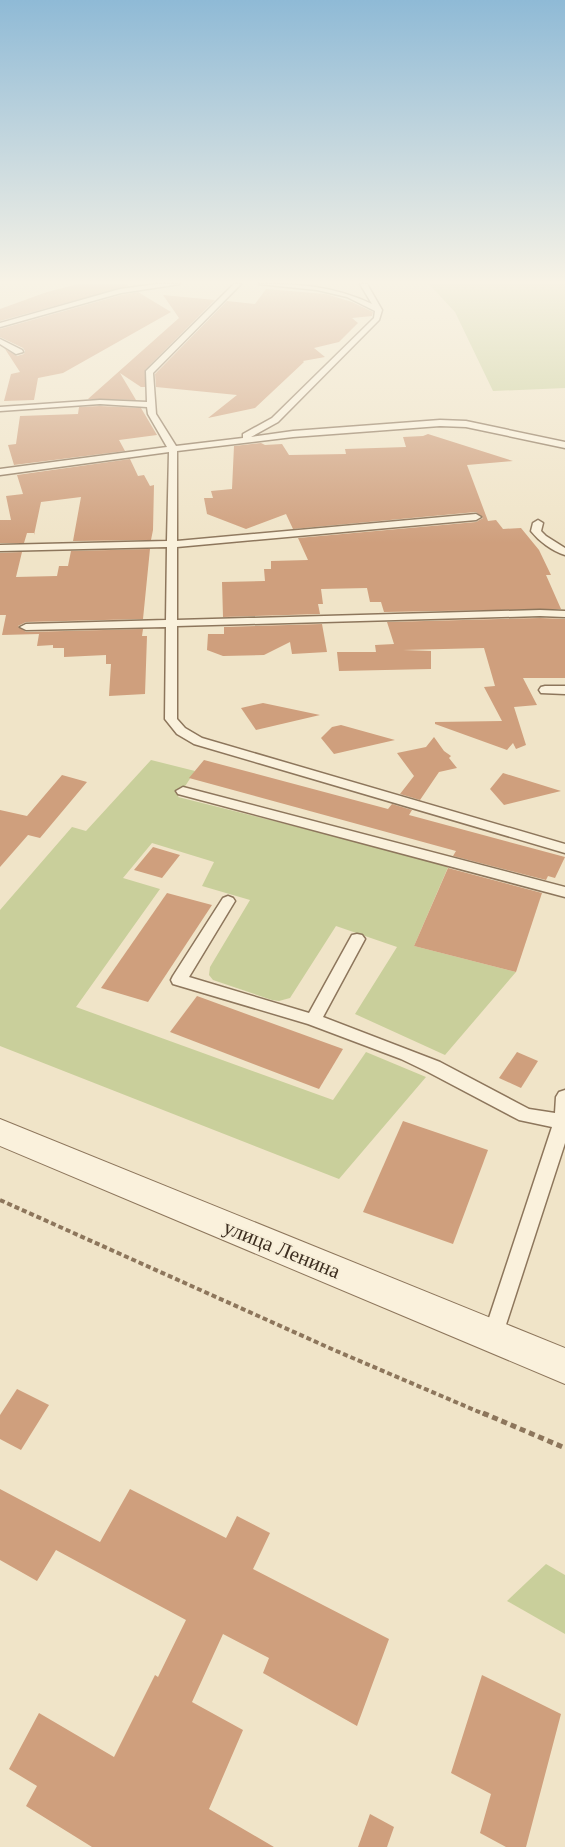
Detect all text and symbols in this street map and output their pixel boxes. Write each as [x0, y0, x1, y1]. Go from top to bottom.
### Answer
street label: улица Ленина [220, 1215, 344, 1284]

